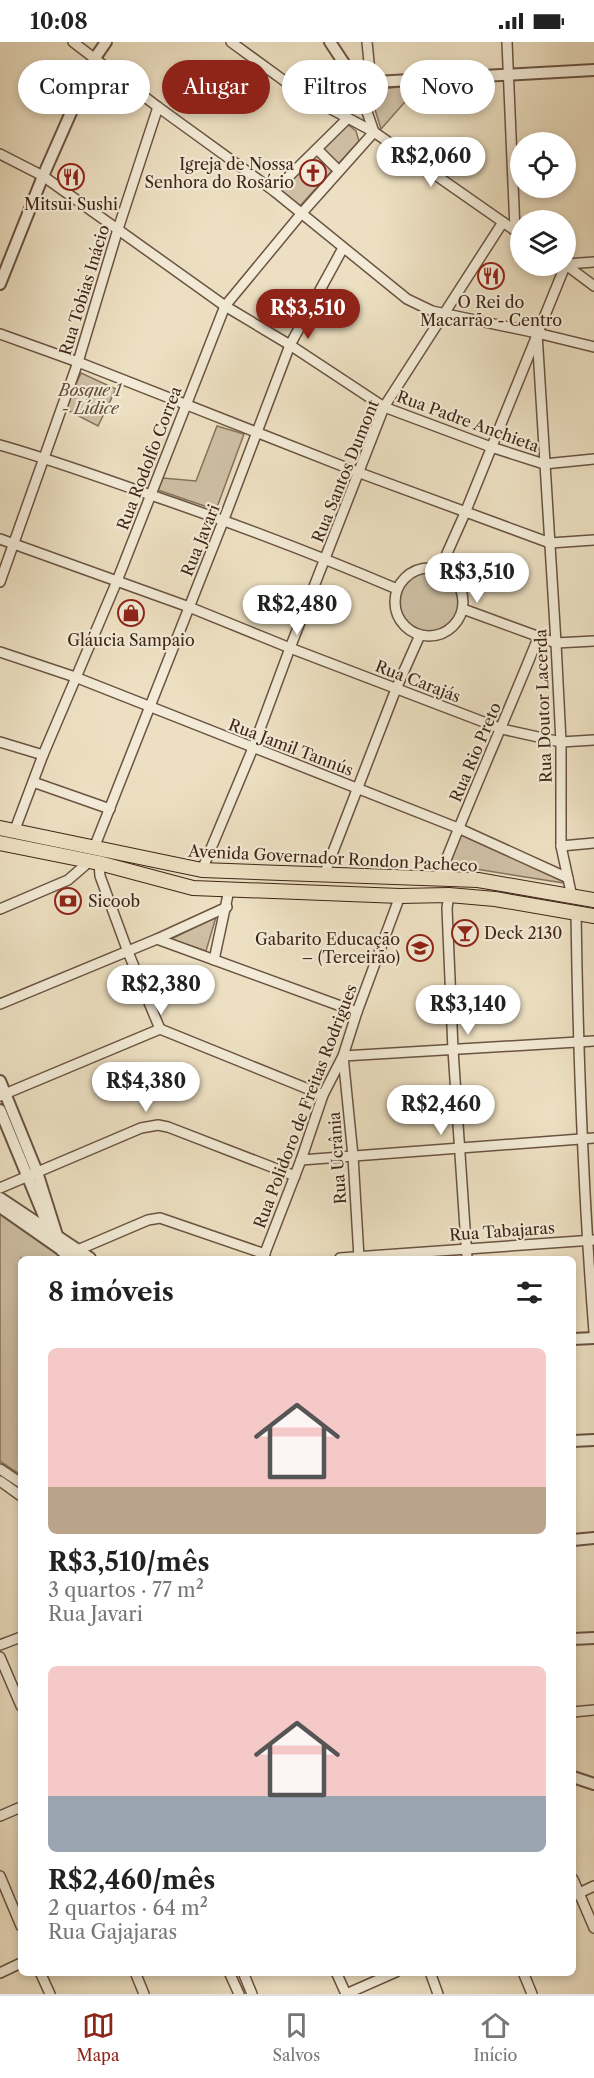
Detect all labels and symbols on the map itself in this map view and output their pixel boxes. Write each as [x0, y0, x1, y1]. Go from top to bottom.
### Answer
pin: R$2,060 [376, 137, 486, 188]
place label: Igreja de Nossa Senhora do Rosário [144, 154, 295, 192]
church icon: Igreja de Nossa Senhora do Rosário [298, 158, 328, 188]
restaurant icon: Mitsui Sushi [56, 162, 86, 192]
place label: Mitsui Sushi [24, 194, 118, 214]
street label: Rua Tobias Inácio [55, 222, 113, 358]
restaurant icon: O Rei do Macarrão - Centro [476, 261, 506, 291]
pin: R$3,510 [253, 289, 363, 340]
place label: O Rei do Macarrão - Centro [420, 292, 562, 330]
park label: Bosque 1 - Lídice [56, 380, 122, 418]
street label: Rua Rodolfo Correa [112, 383, 186, 533]
street label: Rua Padre Anchieta [394, 386, 542, 456]
street label: Rua Santos Dumont [307, 397, 383, 545]
street label: Rua Javari [177, 501, 224, 579]
pin: R$3,510 [422, 553, 532, 604]
pin: R$2,480 [242, 585, 352, 636]
shop icon: Gláucia Sampaio [116, 598, 146, 628]
street label: Rua Doutor Lacerda [530, 628, 556, 783]
place label: Gláucia Sampaio [67, 630, 195, 650]
street label: Rua Carajás [372, 656, 464, 706]
street label: Rua Rio Preto [445, 699, 505, 805]
street label: Rua Jamil Tannús [226, 714, 356, 780]
street label: Avenida Governador Rondon Pacheco [187, 840, 478, 876]
bank icon: Sicoob [53, 886, 83, 916]
place label: Sicoob [88, 891, 140, 911]
bar icon: Deck 2130 [450, 918, 480, 948]
place label: Deck 2130 [484, 923, 562, 943]
place label: Gabarito Educação – (Terceirão) [255, 929, 400, 967]
school or university icon: Gabarito Educação – (Terceirão) [405, 933, 435, 963]
pin: R$2,380 [106, 965, 216, 1016]
street label: Rua Polidoro de Freitas Rodrigues [249, 981, 361, 1231]
pin: R$3,140 [413, 985, 523, 1036]
pin: R$4,380 [91, 1062, 201, 1113]
pin: R$2,460 [386, 1085, 496, 1136]
street label: Rua Ucrânia [324, 1110, 350, 1205]
street label: Rua Tabajaras [449, 1217, 555, 1245]

